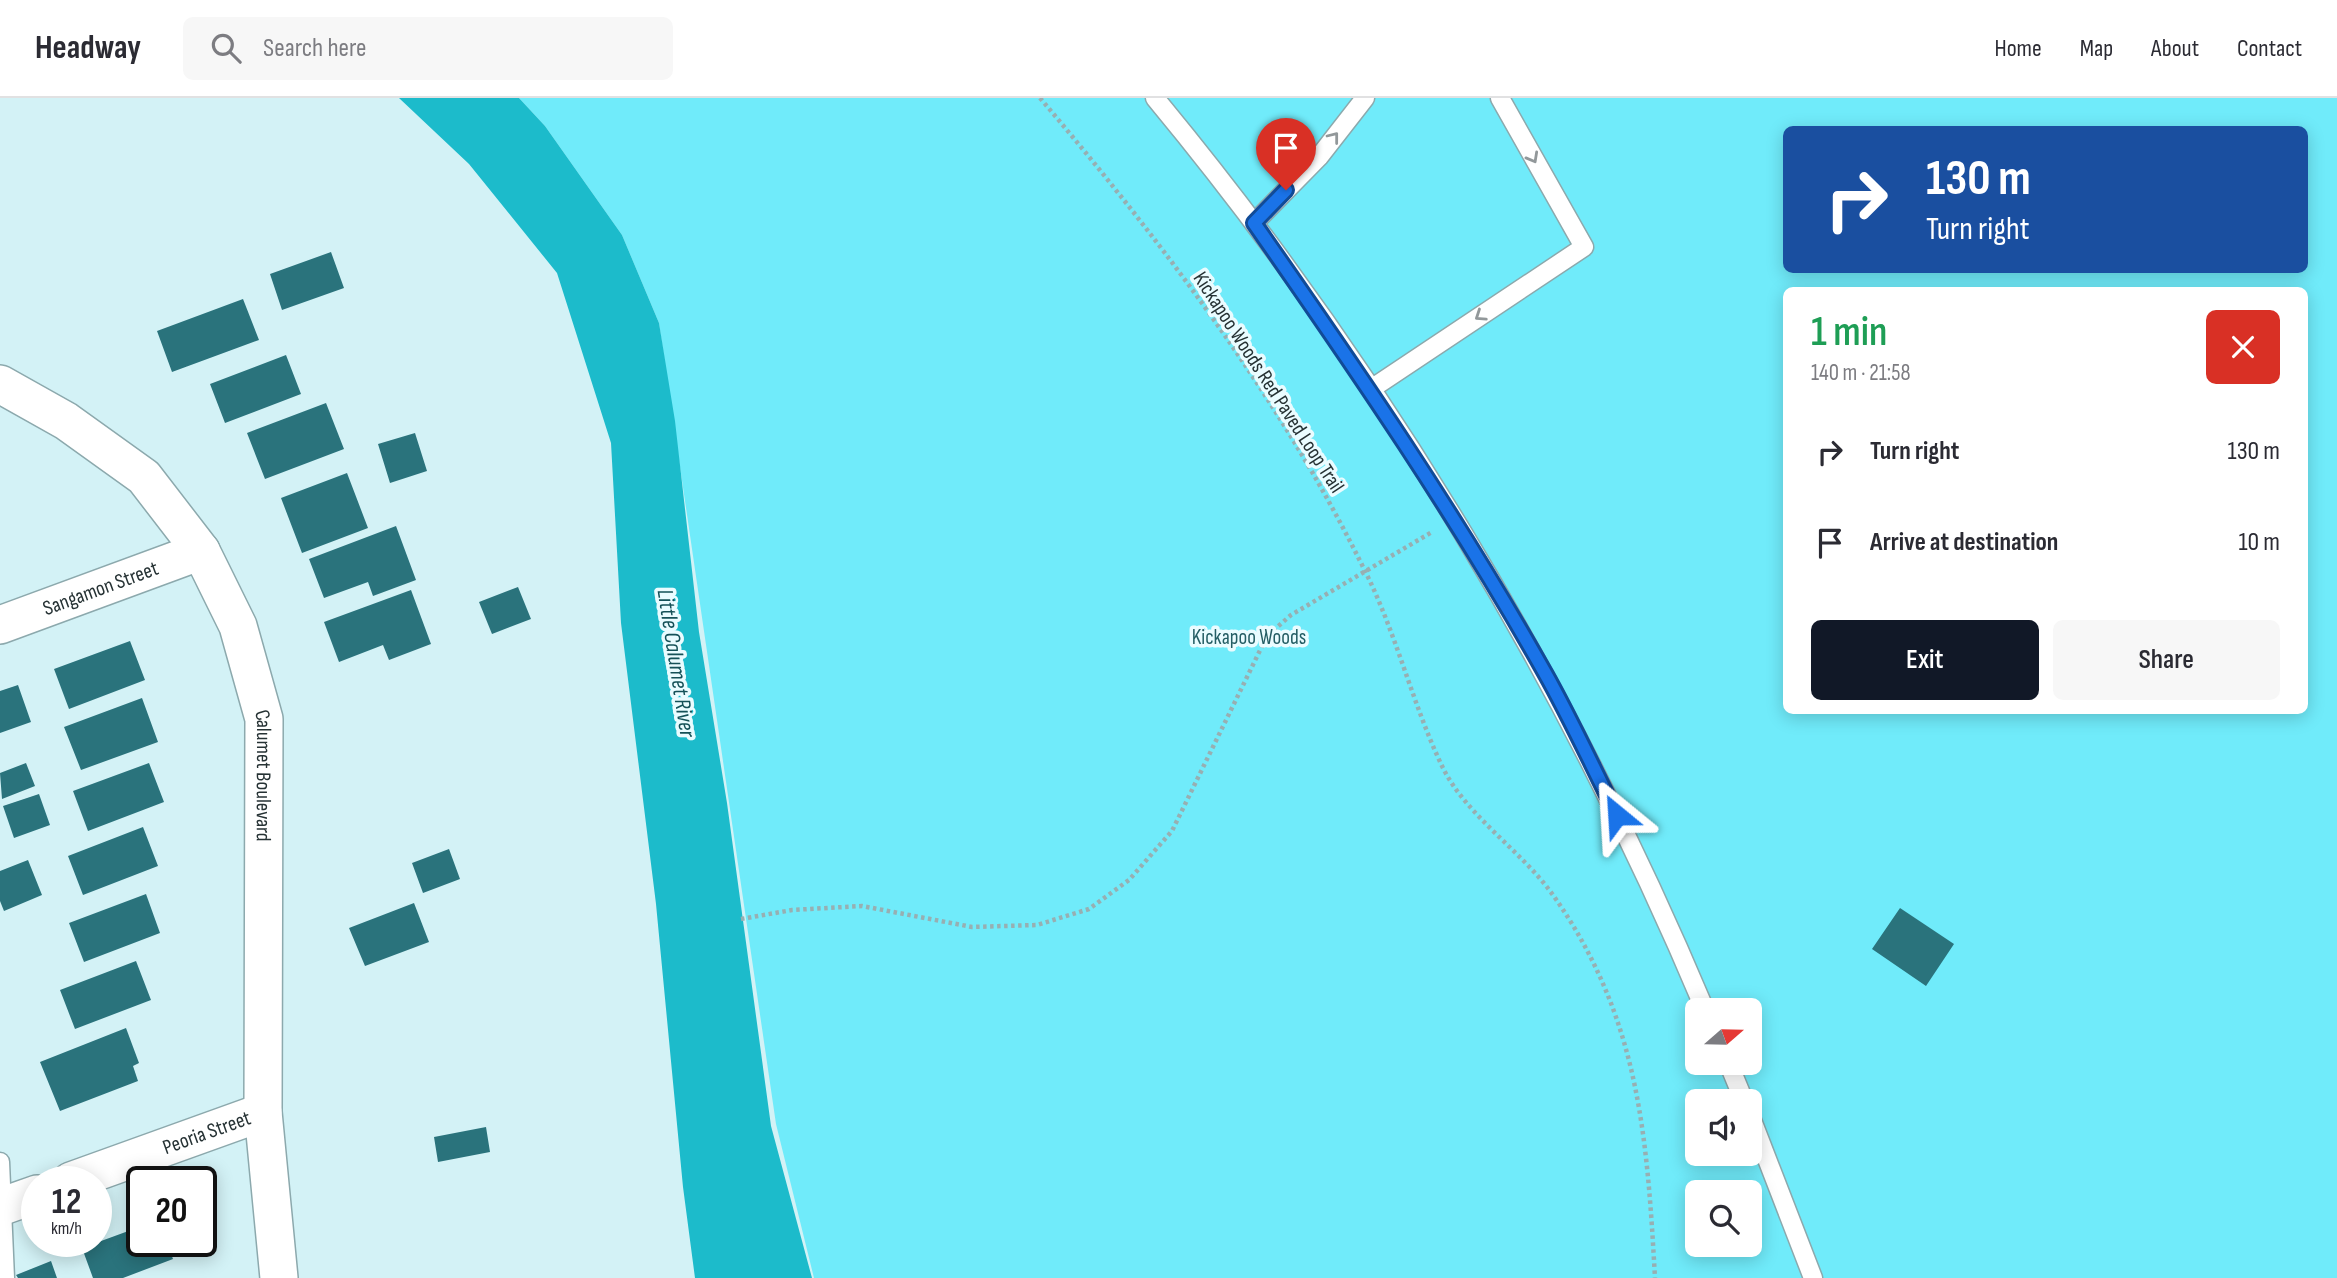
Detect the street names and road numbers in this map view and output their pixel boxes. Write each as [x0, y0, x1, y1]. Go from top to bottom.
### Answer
street label: Kickapoo Woods Red Paved Loop Trail [1188, 267, 1349, 497]
street label: Sangamon Street [39, 556, 162, 621]
street label: Calumet Boulevard [249, 707, 276, 842]
street label: Peoria Street [159, 1105, 254, 1160]

